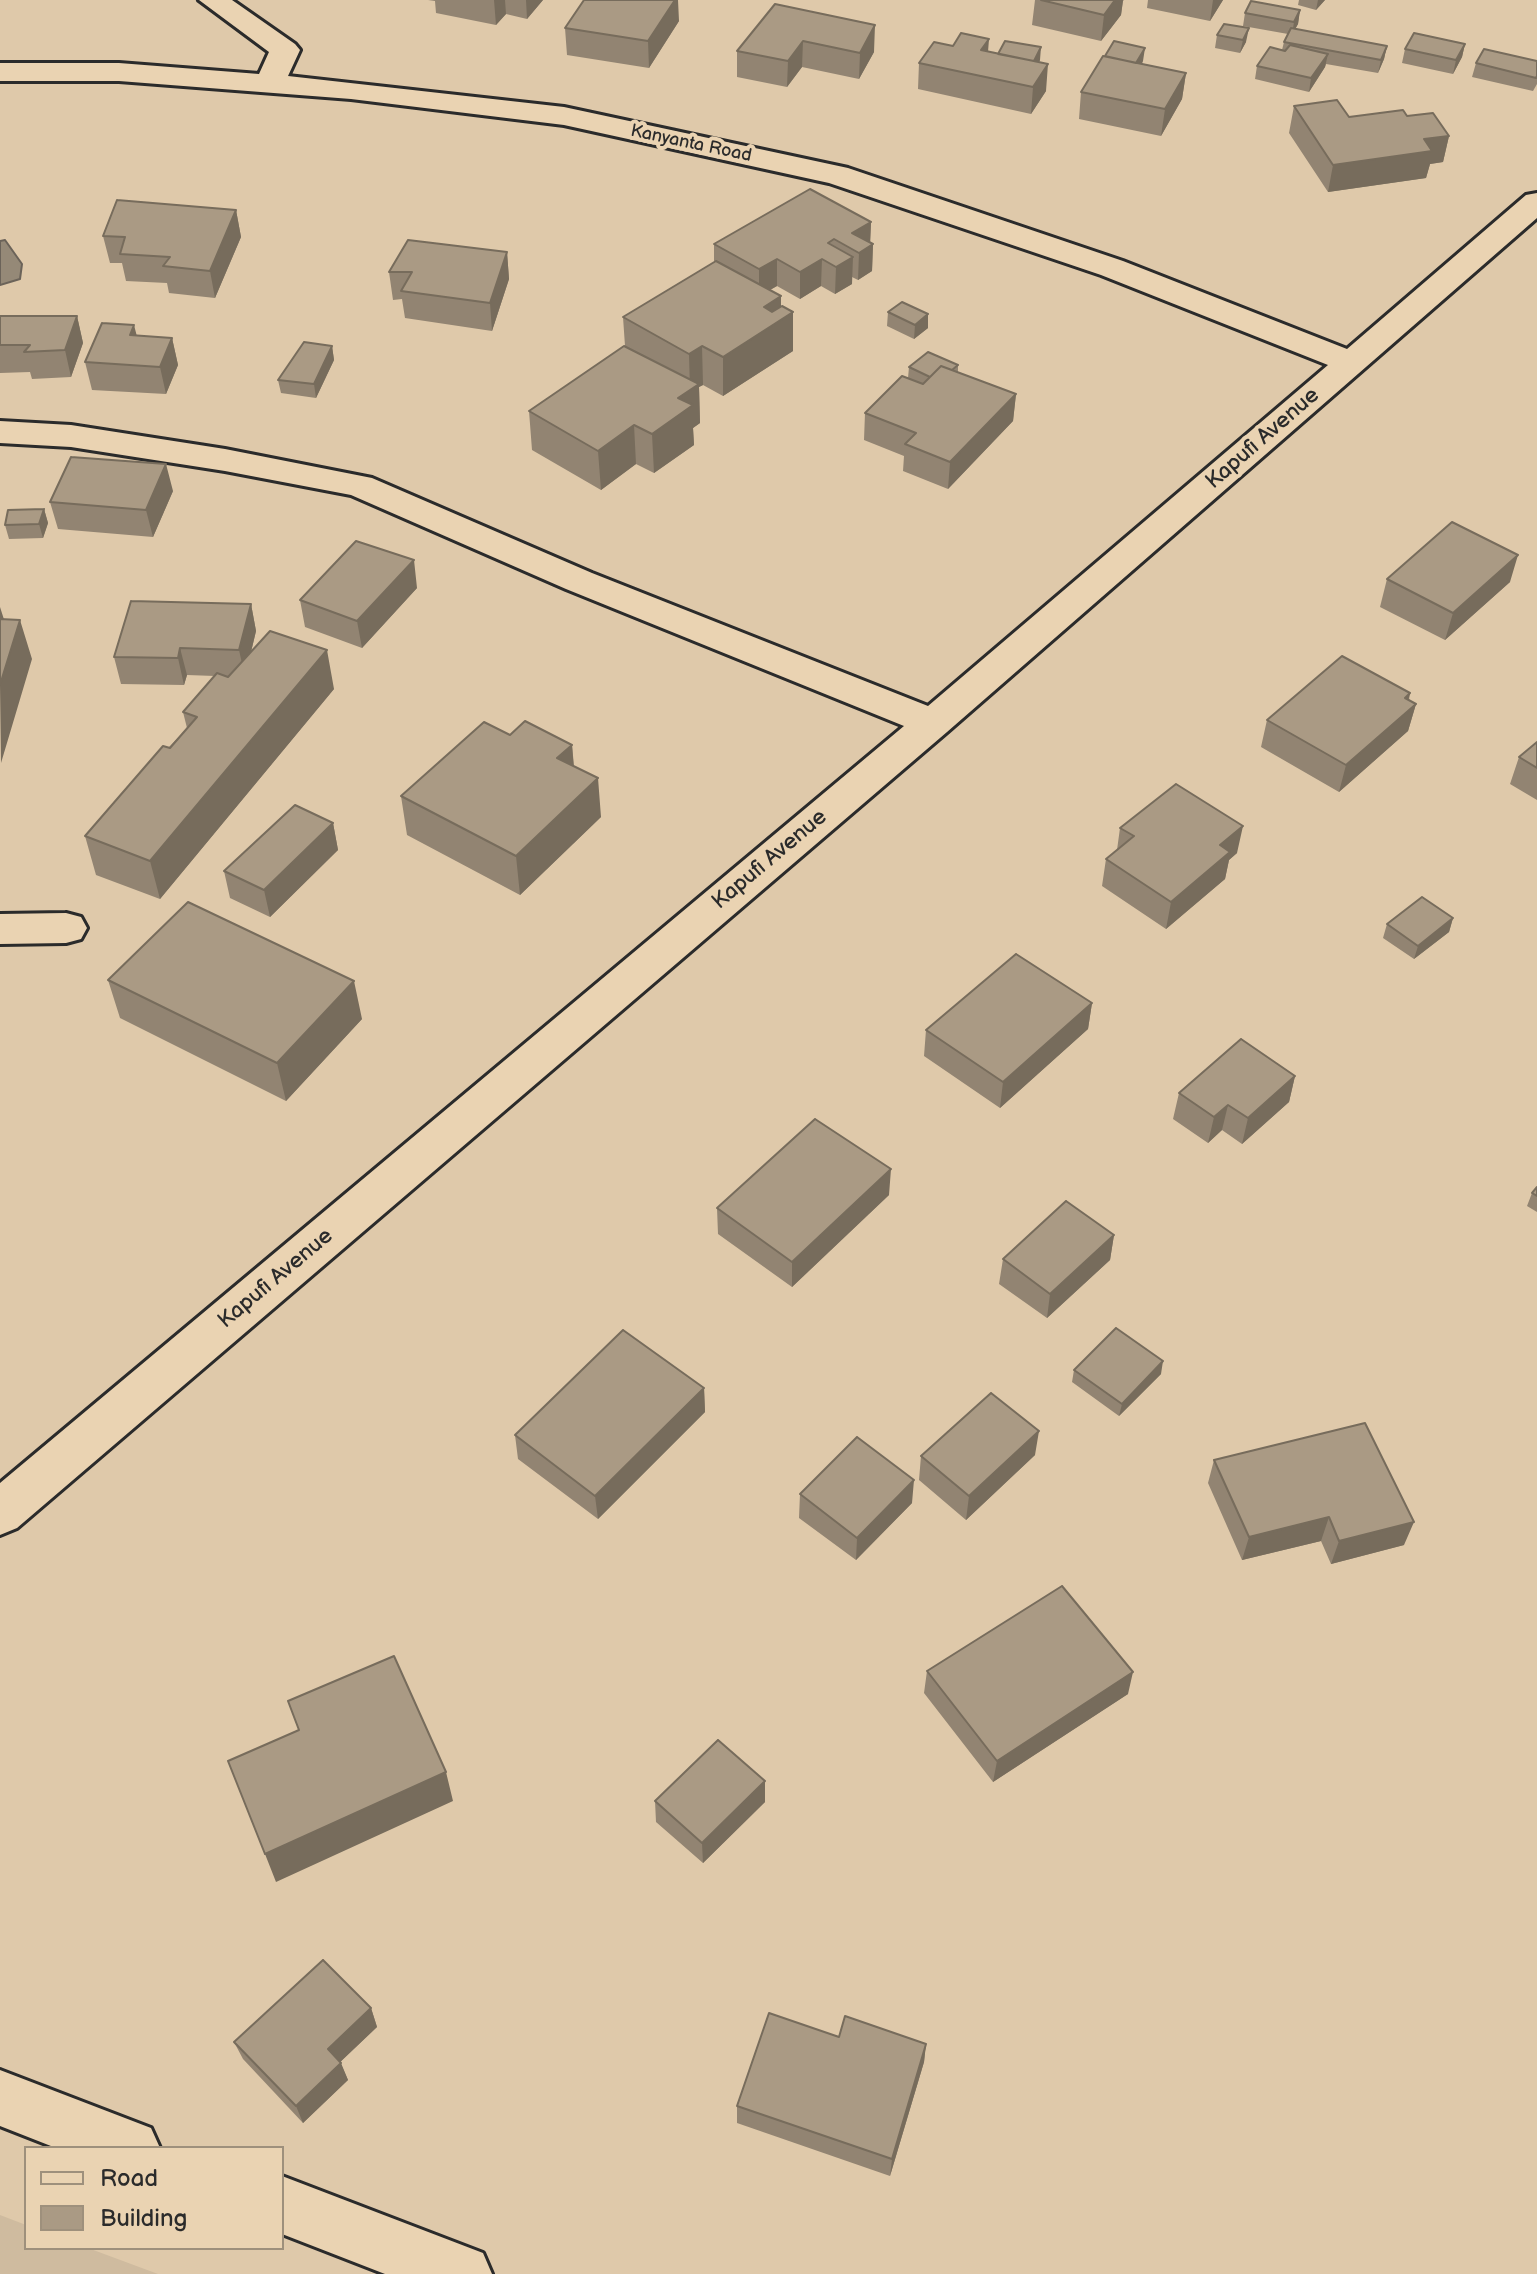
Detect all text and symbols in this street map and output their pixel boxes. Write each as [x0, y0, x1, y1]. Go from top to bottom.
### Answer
street label: Kanyanta Road [628, 121, 754, 167]
street label: Kapufi Avenue [1201, 383, 1325, 495]
street label: Kapufi Avenue [707, 804, 833, 916]
street label: Kapufi Avenue [213, 1223, 339, 1335]
legend [24, 2146, 284, 2250]
text: Road [100, 2164, 158, 2193]
text: Building [100, 2204, 187, 2233]

